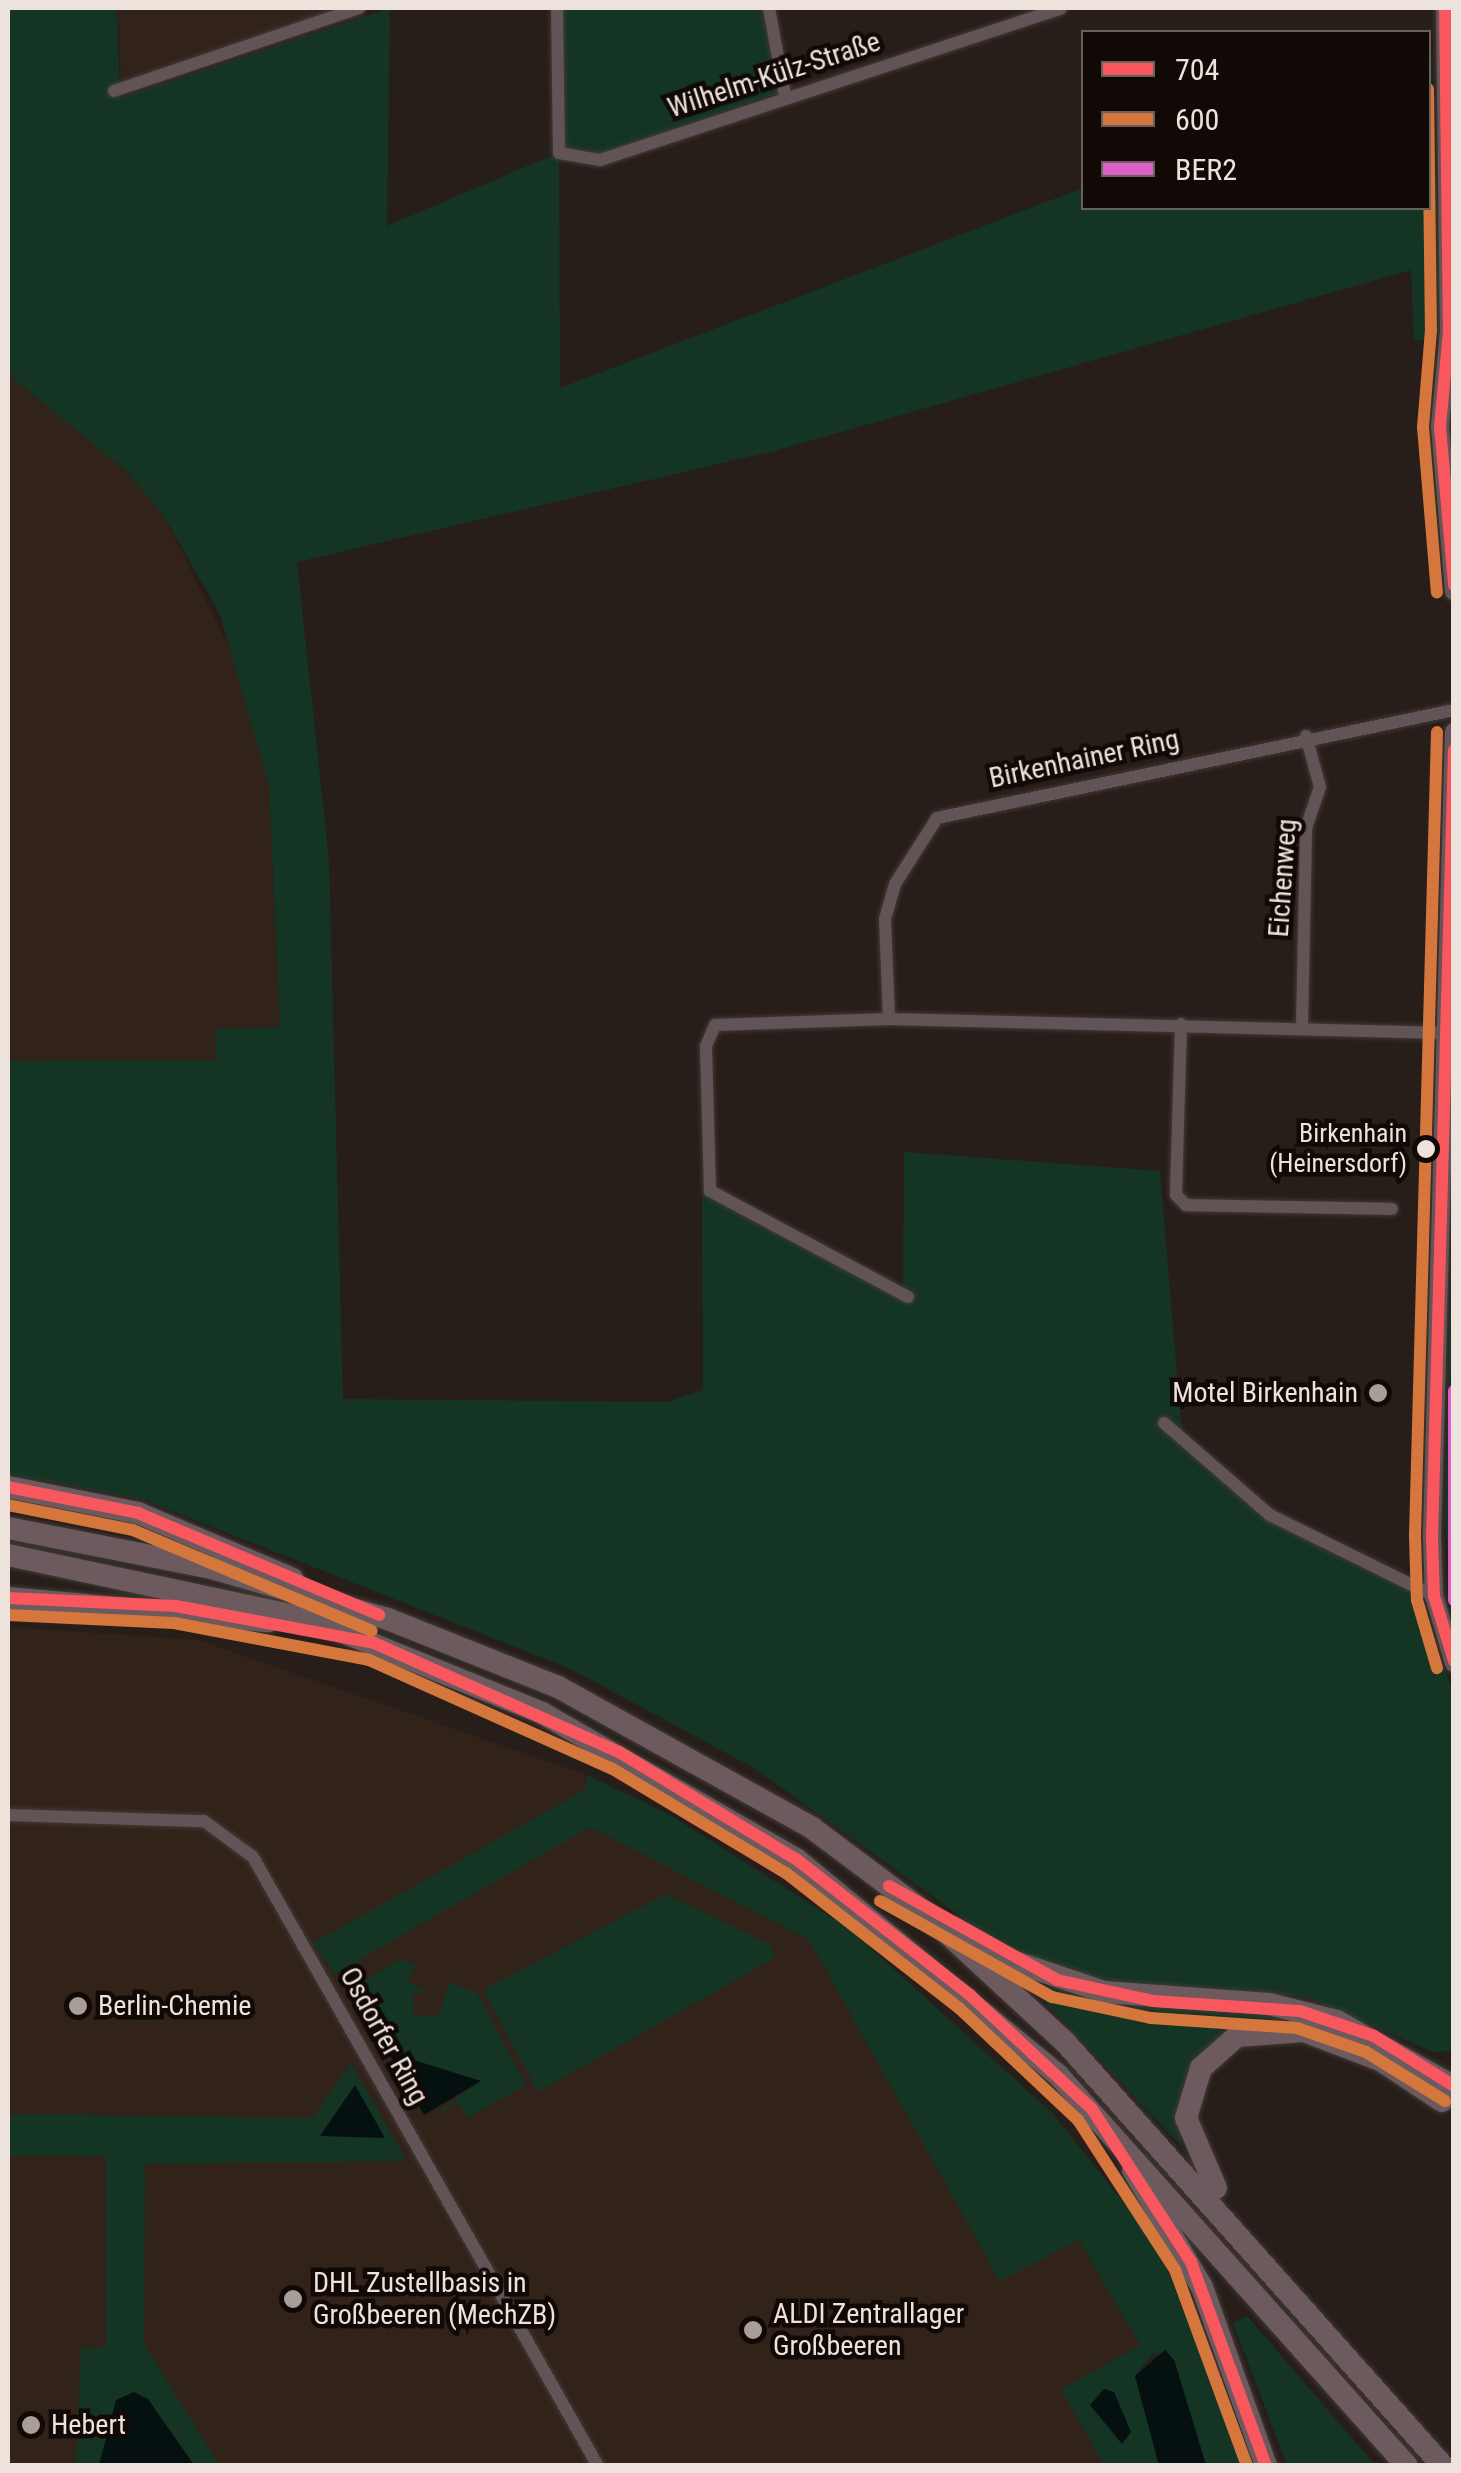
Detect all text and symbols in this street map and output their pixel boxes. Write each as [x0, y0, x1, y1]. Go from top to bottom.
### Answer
street label: Wilhelm-Külz-Straße [664, 25, 884, 125]
legend [1081, 30, 1431, 210]
text: 704 [1175, 52, 1219, 87]
text: 600 [1175, 102, 1219, 137]
text: BER2 [1175, 152, 1237, 187]
street label: Birkenhainer Ring [986, 723, 1182, 795]
street label: Eichenweg [1262, 818, 1304, 938]
place label: Birkenhain (Heinersdorf) [1269, 1118, 1407, 1180]
marker: Birkenhain (Heinersdorf) [1416, 1139, 1436, 1159]
place label: Motel Birkenhain [1172, 1376, 1358, 1410]
marker: Motel Birkenhain [1367, 1382, 1389, 1404]
street label: Osdorfer Ring [333, 1962, 435, 2110]
place label: Berlin-Chemie [98, 1989, 251, 2023]
marker: Berlin-Chemie [67, 1995, 89, 2017]
place label: DHL Zustellbasis in Großbeeren (MechZB) [313, 2266, 556, 2332]
marker: DHL Zustellbasis in Großbeeren (MechZB) [282, 2288, 304, 2310]
place label: ALDI Zentrallager Großbeeren [773, 2297, 964, 2363]
marker: ALDI Zentrallager Großbeeren [742, 2319, 764, 2341]
place label: Hebert [51, 2408, 126, 2442]
marker: Hebert [20, 2414, 42, 2436]

